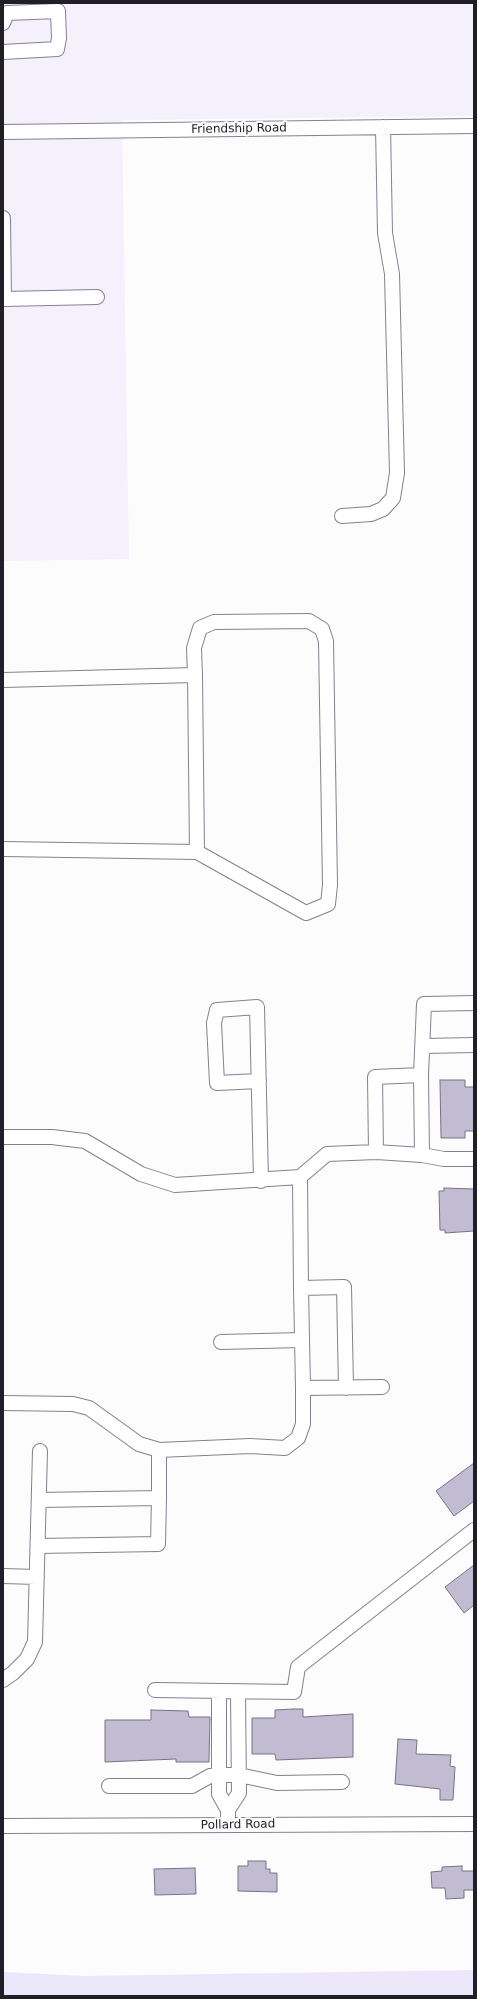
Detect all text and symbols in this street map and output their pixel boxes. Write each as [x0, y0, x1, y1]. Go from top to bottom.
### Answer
street label: Friendship Road [191, 121, 287, 137]
street label: Pollard Road [201, 1817, 275, 1833]

